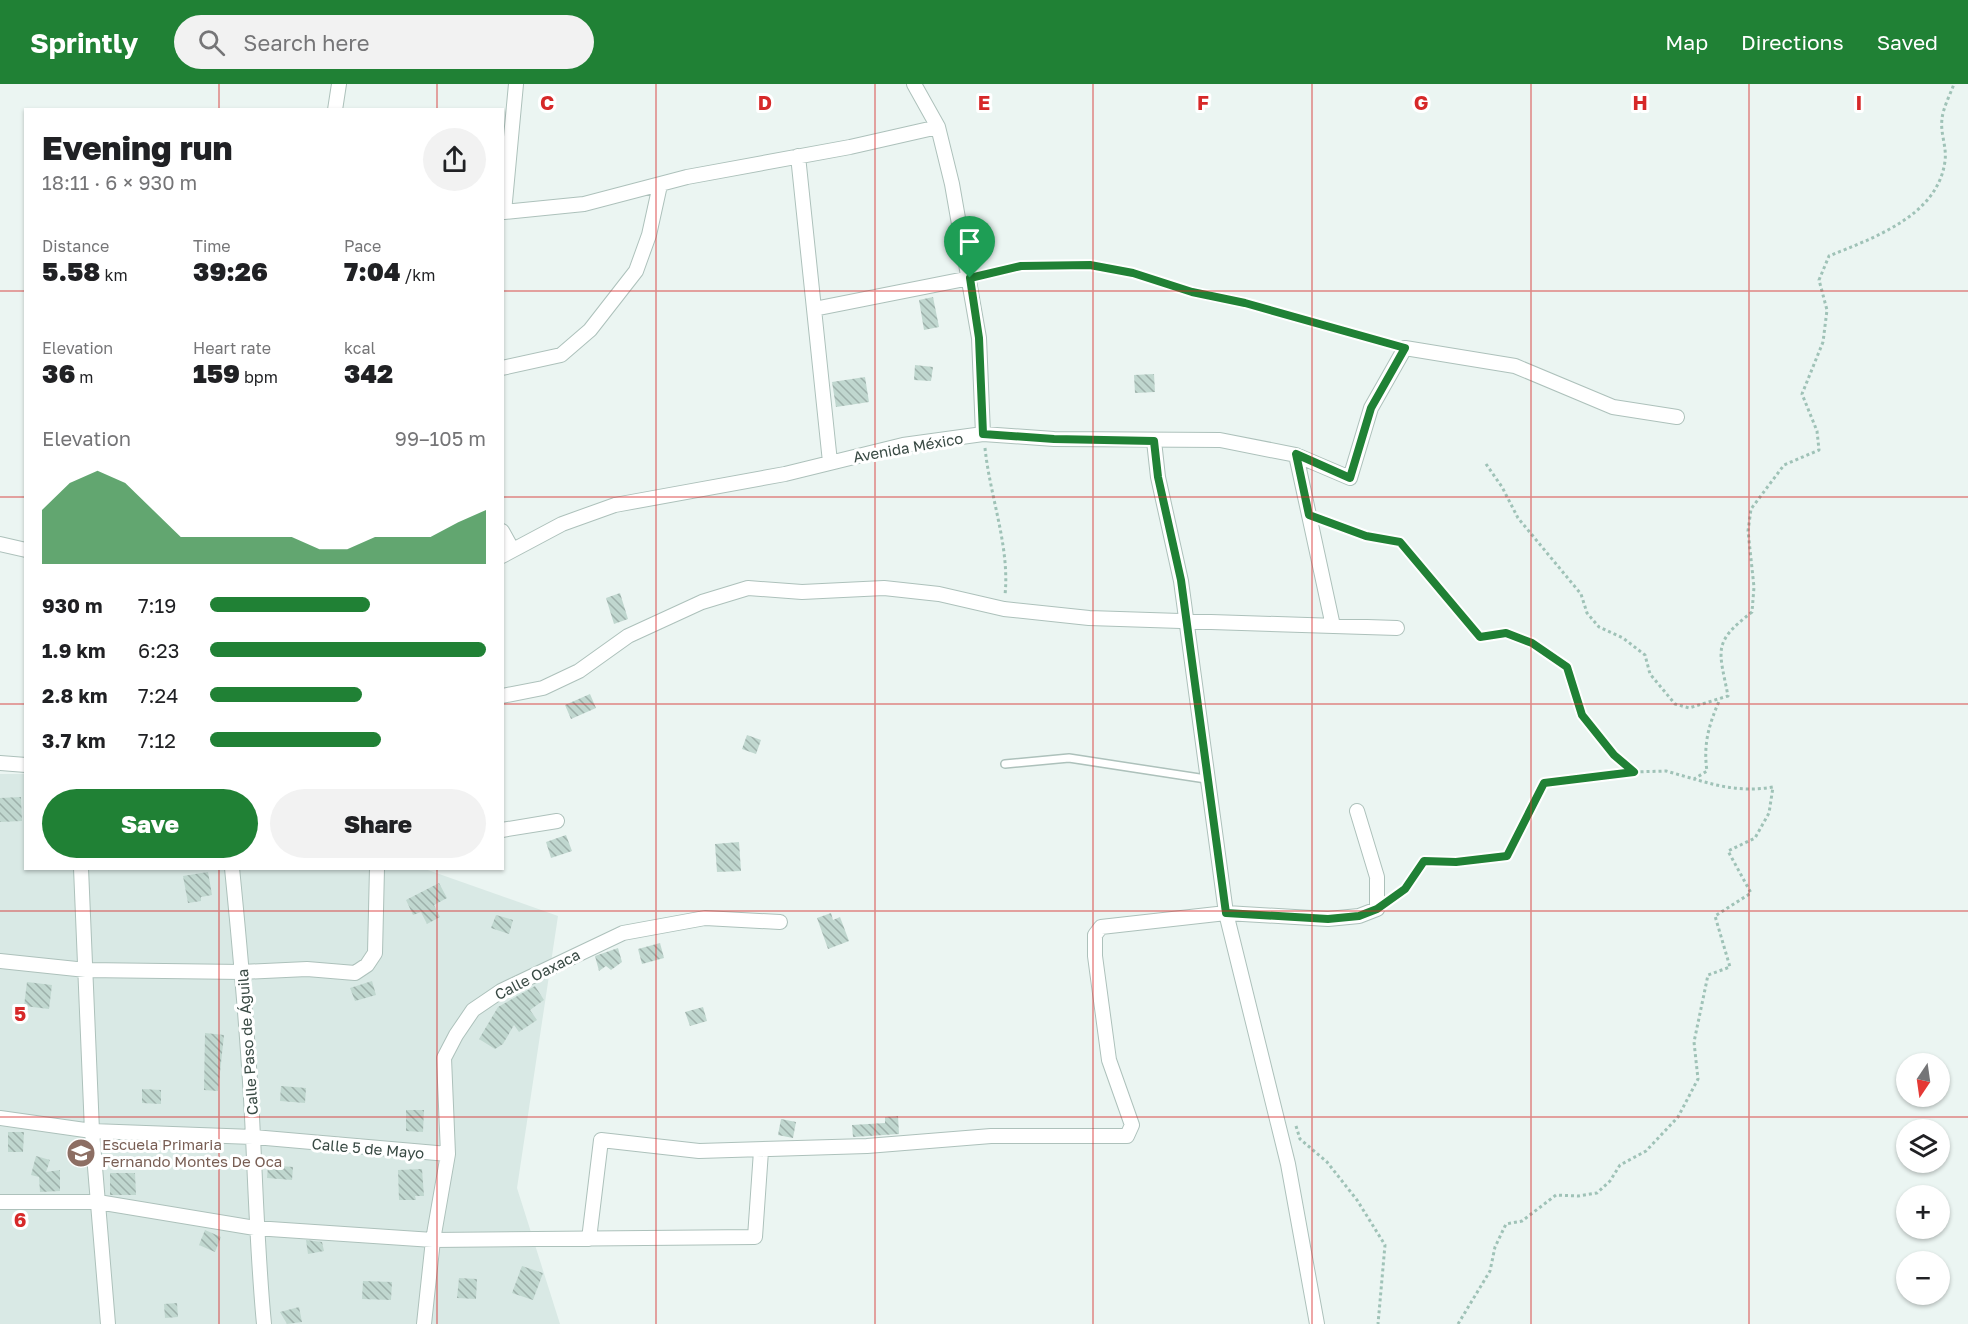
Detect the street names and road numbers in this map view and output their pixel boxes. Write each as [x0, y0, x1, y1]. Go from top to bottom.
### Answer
street label: Avenida México [852, 428, 964, 466]
street label: Calle Oaxaca [491, 945, 583, 1003]
street label: Calle Paso de Águila [233, 968, 261, 1116]
street label: Calle 5 de Mayo [311, 1134, 425, 1162]

